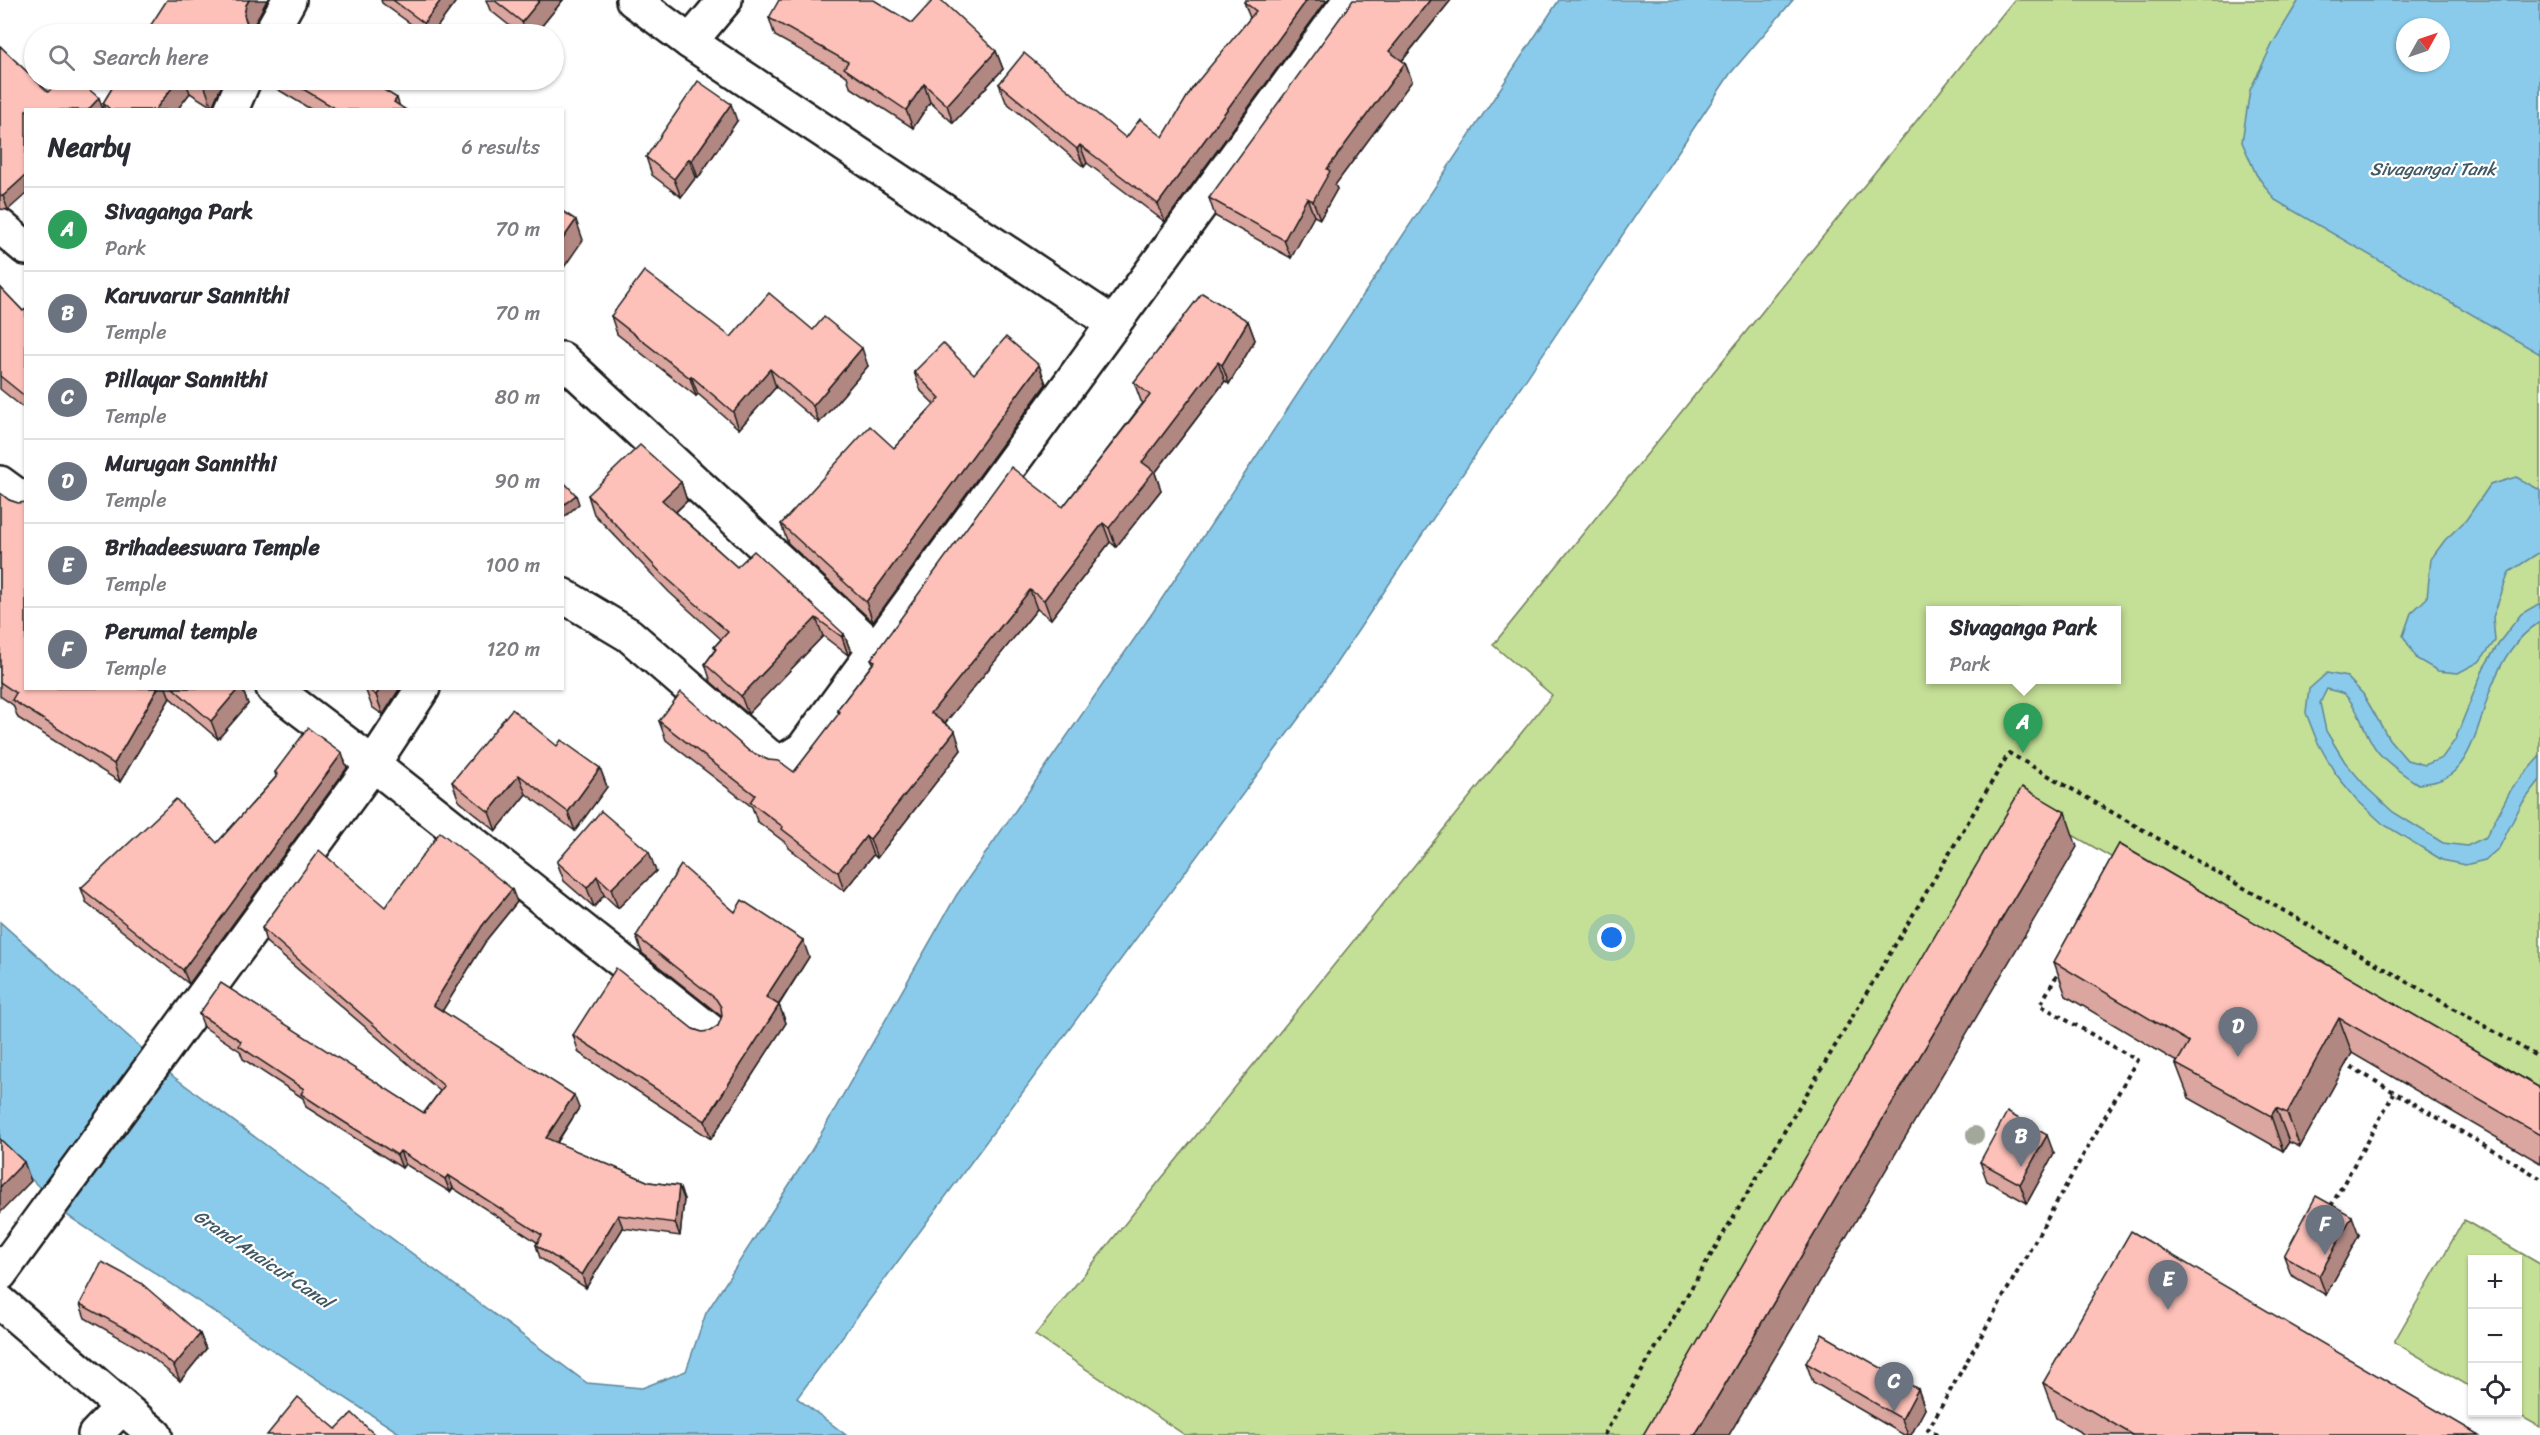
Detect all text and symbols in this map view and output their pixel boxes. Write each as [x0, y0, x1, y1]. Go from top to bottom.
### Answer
north arrow [2396, 18, 2450, 72]
search box [24, 24, 564, 90]
text: Search here [93, 38, 209, 77]
icon: search [45, 41, 78, 74]
text: Nearby [48, 124, 130, 170]
text: 6 results [461, 130, 540, 165]
water label: Sivagangai Tank [2370, 153, 2497, 185]
text: Sivaganga Park [105, 192, 253, 231]
text: A [61, 212, 74, 247]
text: 70 m [495, 212, 540, 247]
text: Park [105, 231, 146, 266]
text: Karuvarur Sannithi [105, 276, 289, 315]
text: B [61, 296, 74, 331]
text: 70 m [495, 296, 540, 331]
text: Temple [105, 315, 167, 350]
text: Pillayar Sannithi [105, 360, 267, 399]
text: C [61, 380, 74, 415]
text: 80 m [495, 380, 540, 415]
text: Temple [105, 399, 167, 434]
text: Murugan Sannithi [105, 444, 277, 483]
text: D [62, 464, 73, 499]
text: 90 m [495, 464, 540, 499]
text: Temple [105, 483, 167, 518]
text: Brihadeeswara Temple [105, 528, 320, 567]
text: E [62, 548, 73, 583]
text: 100 m [486, 548, 540, 583]
text: Temple [105, 567, 167, 602]
popup [1926, 606, 2121, 684]
text: Sivaganga Park [1949, 608, 2098, 647]
text: Perumal temple [105, 612, 257, 651]
text: F [62, 632, 73, 667]
text: 120 m [487, 632, 540, 667]
text: Park [1949, 647, 1990, 682]
text: Temple [105, 651, 167, 686]
pin: A [2004, 704, 2042, 753]
your location [1597, 923, 1626, 952]
pin: D [2218, 1008, 2258, 1057]
pin: B [2002, 1118, 2040, 1167]
water label: Grand Anaicut Canal [187, 1201, 342, 1320]
pin: F [2306, 1206, 2344, 1255]
map controls [2468, 1255, 2522, 1417]
button: + [2468, 1255, 2522, 1309]
pin: E [2148, 1260, 2188, 1310]
button: − [2468, 1309, 2522, 1363]
pin: C [1874, 1362, 1914, 1412]
button: locate [2468, 1363, 2522, 1417]

